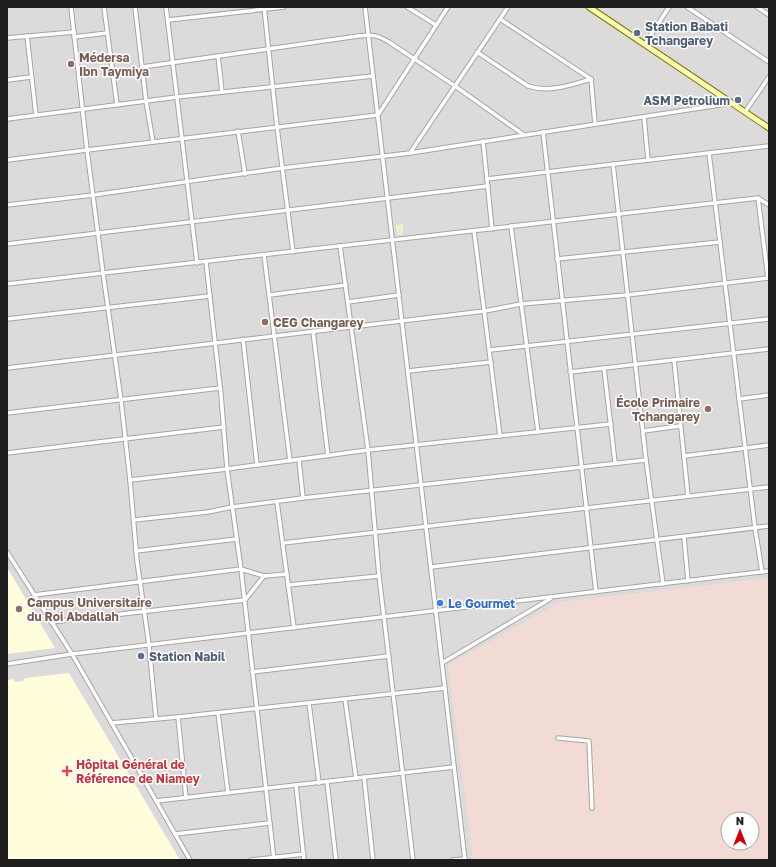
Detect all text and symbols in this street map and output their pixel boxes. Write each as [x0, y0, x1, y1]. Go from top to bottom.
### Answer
place label: Station Babati Tchangarey [645, 19, 728, 48]
marker: Station Babati Tchangarey [632, 28, 642, 38]
place label: Médersa Ibn Taymiya [79, 50, 149, 79]
marker: Médersa Ibn Taymiya [66, 59, 76, 69]
place label: ASM Petrolium [643, 93, 730, 108]
marker: ASM Petrolium [733, 95, 743, 105]
place label: CEG Changarey [273, 315, 364, 330]
marker: CEG Changarey [260, 317, 270, 327]
place label: École Primaire Tchangarey [616, 395, 701, 424]
marker: École Primaire Tchangarey [703, 404, 713, 414]
place label: Campus Universitaire du Roi Abdallah [27, 595, 152, 624]
place label: Le Gourmet [448, 596, 515, 611]
marker: Le Gourmet [435, 598, 445, 608]
marker: Campus Universitaire du Roi Abdallah [14, 604, 24, 614]
place label: Station Nabil [149, 649, 225, 664]
marker: Station Nabil [136, 651, 146, 661]
place label: Hôpital Général de Référence de Niamey [76, 757, 201, 786]
marker: Hôpital Général de Référence de Niamey [61, 765, 73, 777]
north arrow [720, 811, 760, 851]
text: N [736, 814, 744, 827]

